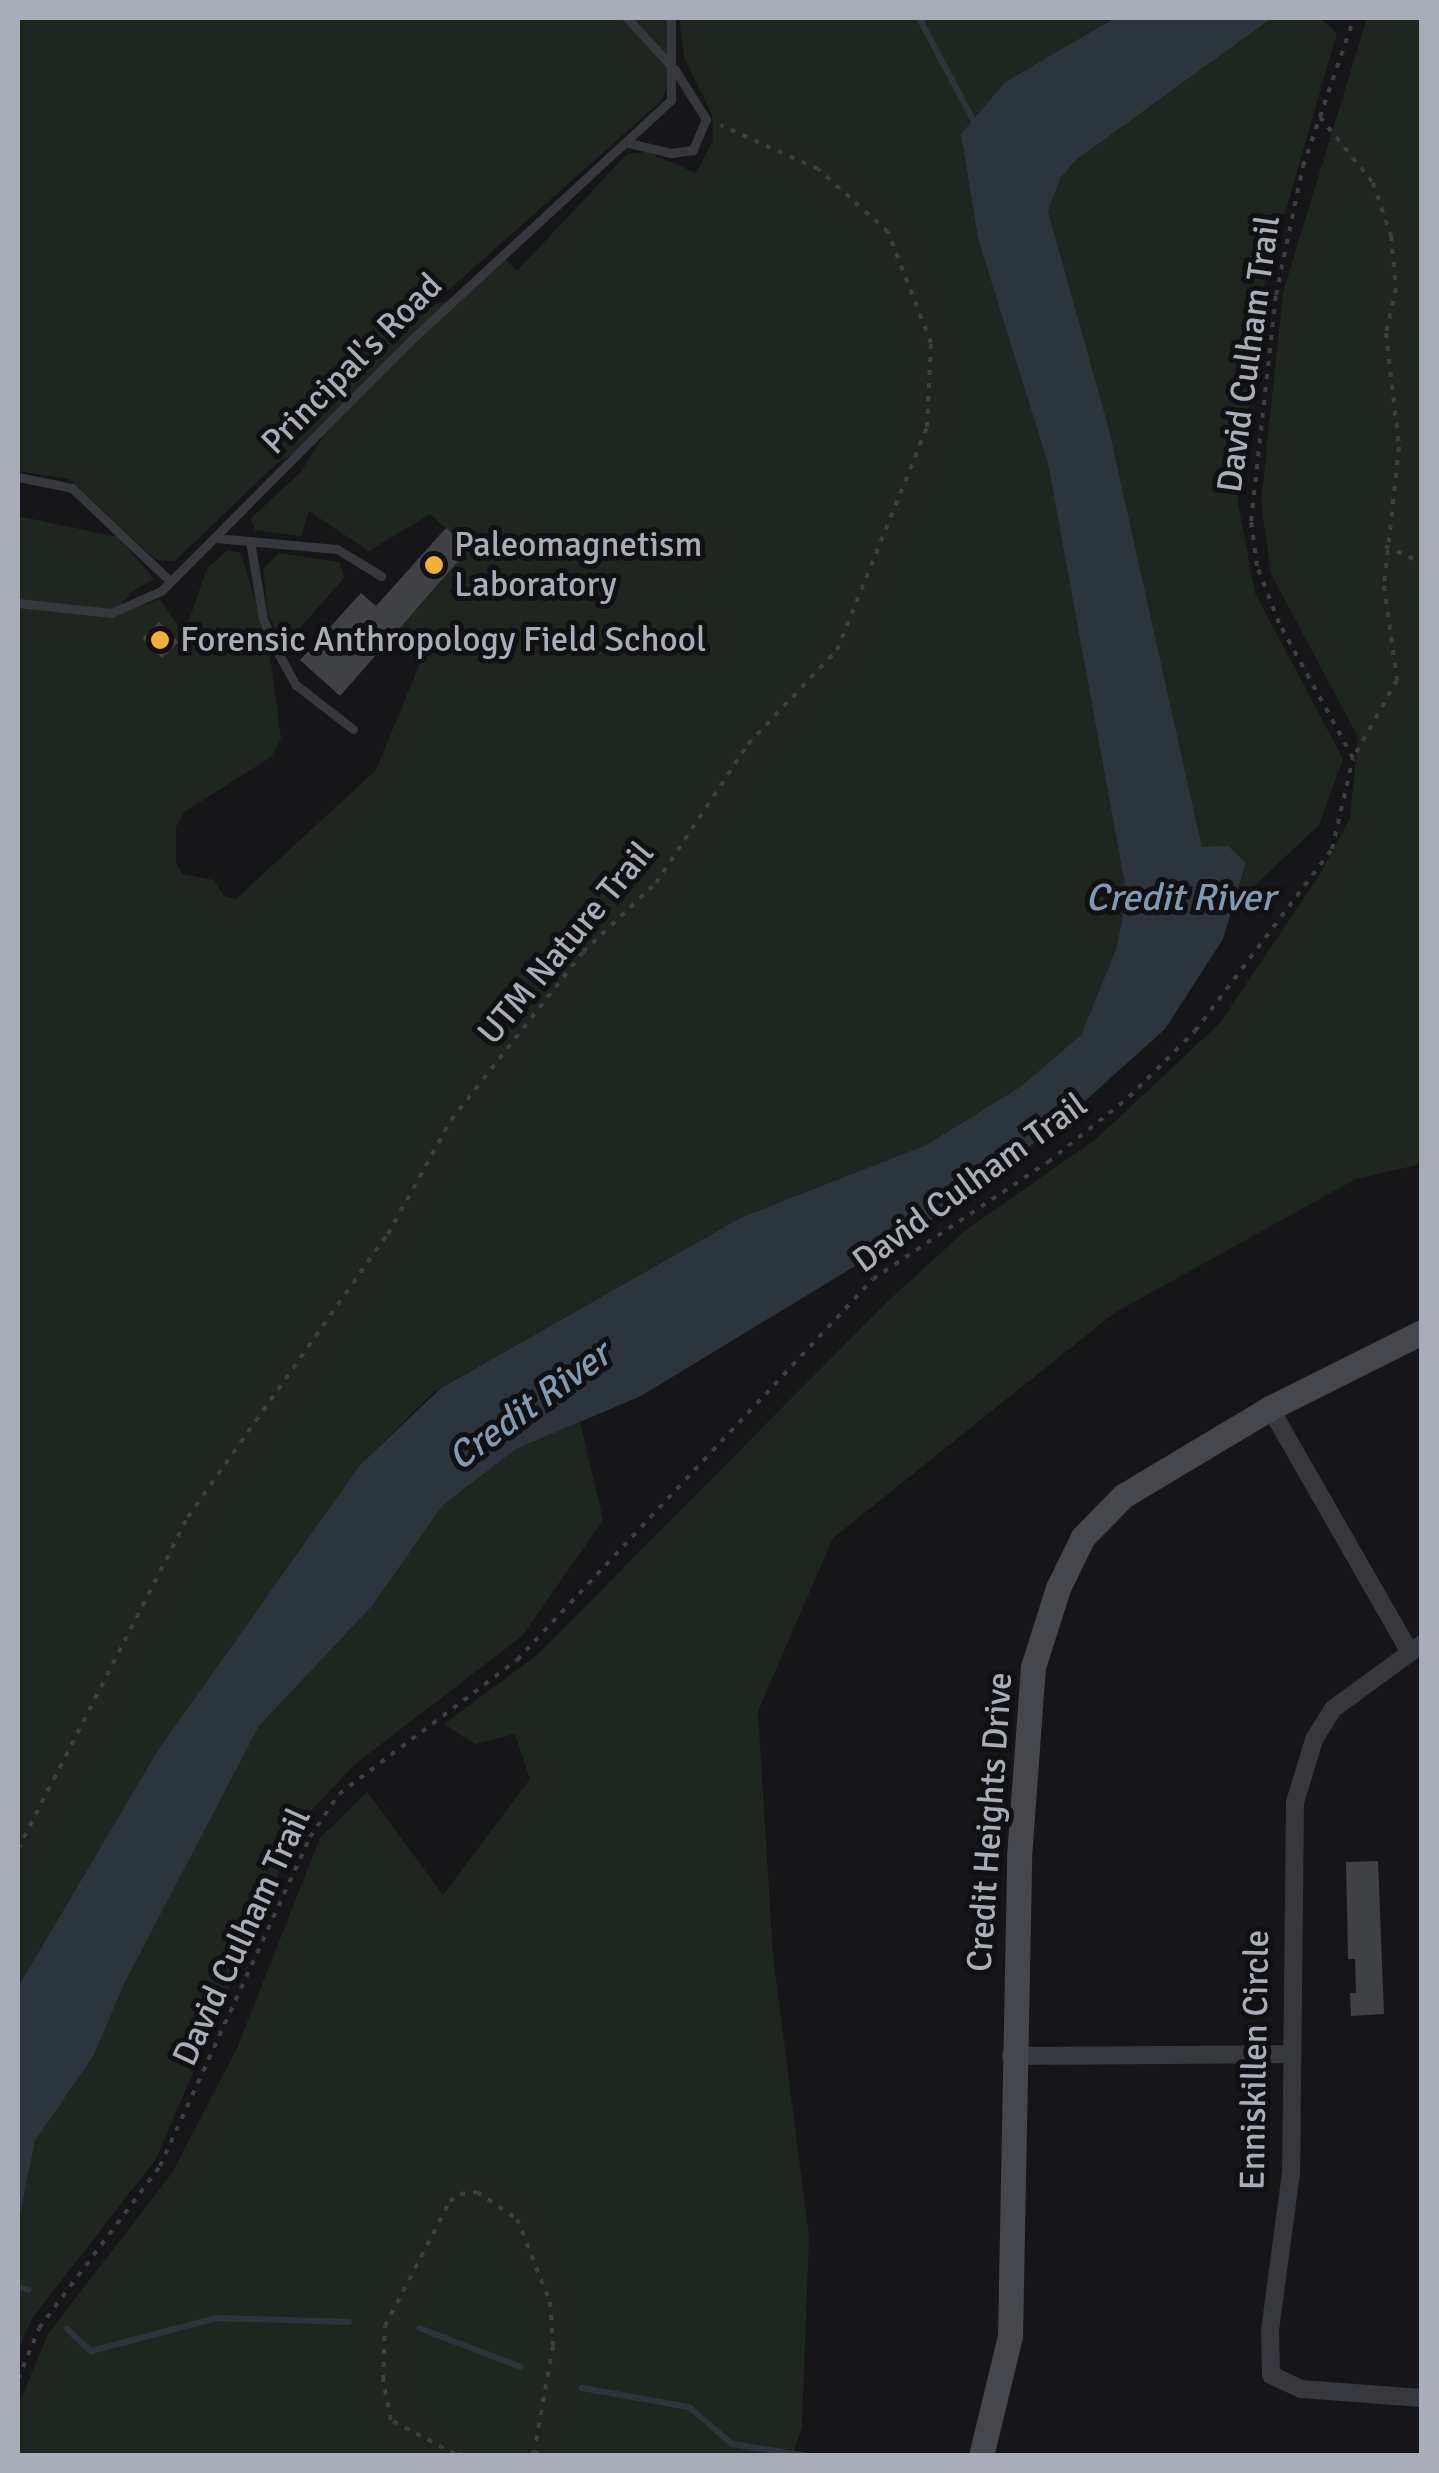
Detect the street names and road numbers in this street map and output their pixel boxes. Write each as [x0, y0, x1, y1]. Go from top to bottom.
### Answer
street label: David Culham Trail [1209, 213, 1289, 495]
street label: Principal's Road [253, 265, 451, 463]
street label: UTM Nature Trail [469, 833, 663, 1053]
street label: David Culham Trail [845, 1084, 1095, 1282]
street label: Credit Heights Drive [959, 1671, 1021, 1973]
street label: David Culham Trail [164, 1802, 320, 2072]
street label: Enniskillen Circle [1232, 1929, 1278, 2191]

